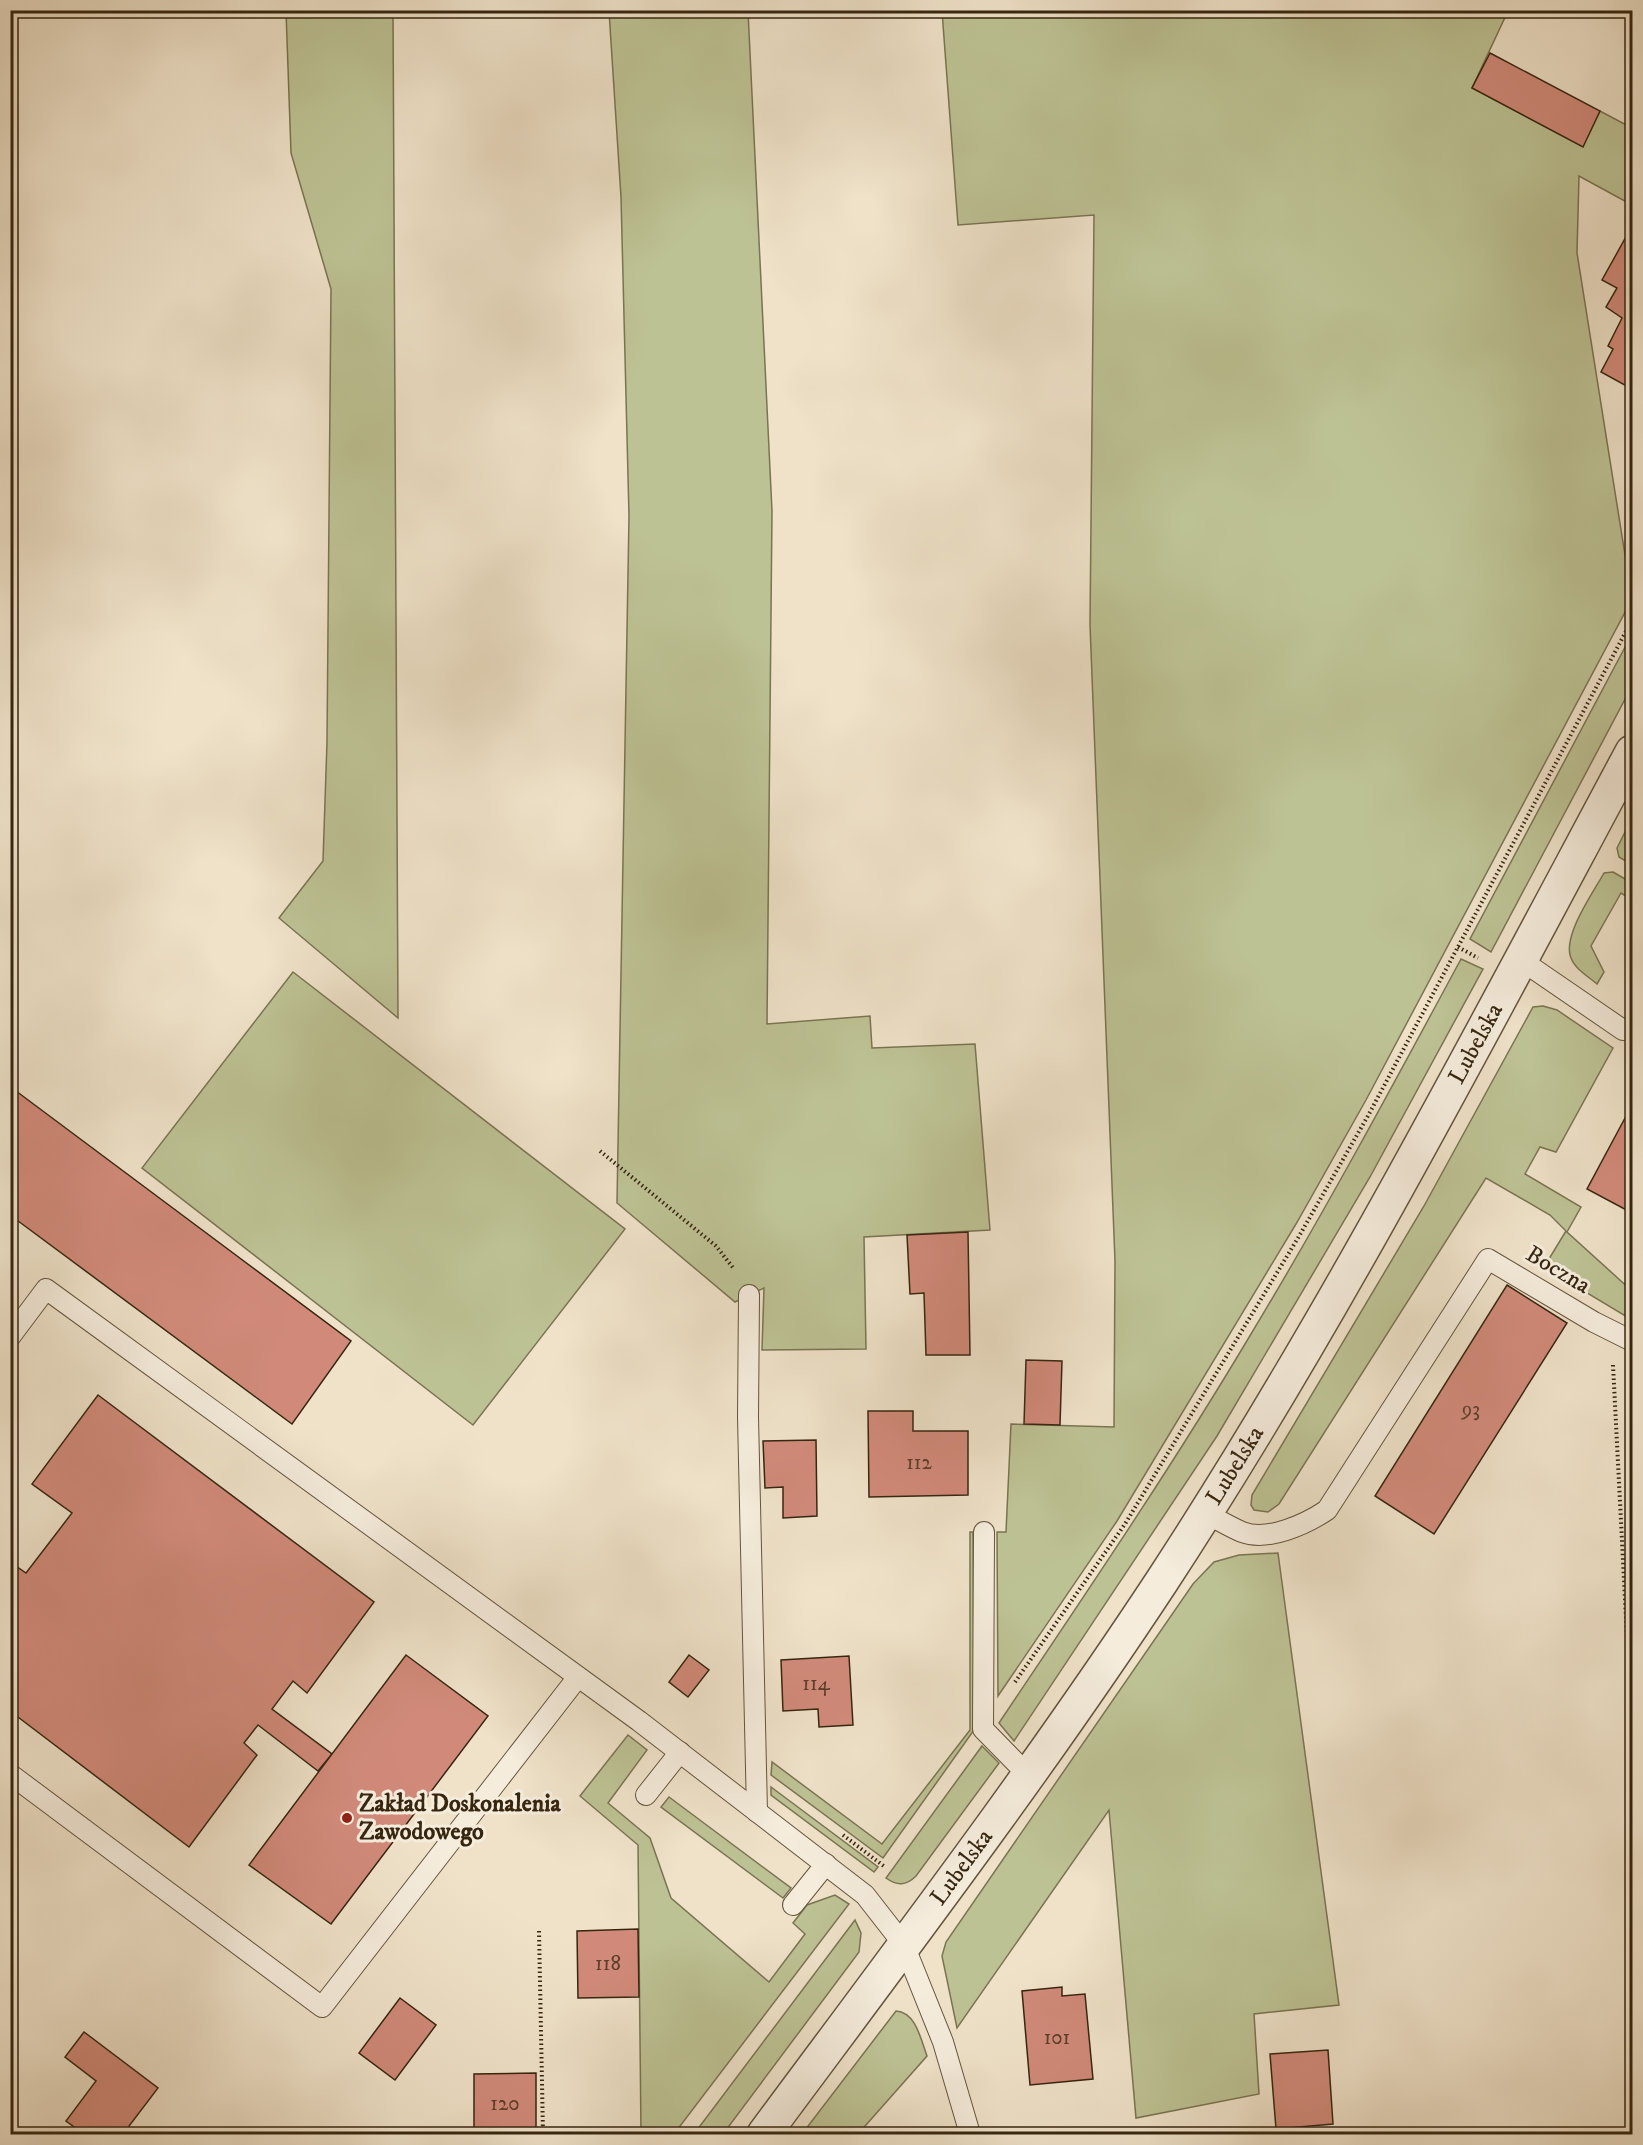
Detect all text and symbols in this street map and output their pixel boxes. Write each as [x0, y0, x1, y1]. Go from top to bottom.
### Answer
street label: Lubelska [1442, 997, 1510, 1089]
street label: Boczna [1520, 1239, 1597, 1301]
house number: 93 [1461, 1397, 1480, 1423]
street label: Lubelska [1199, 1420, 1271, 1511]
house number: 112 [906, 1450, 933, 1476]
house number: 114 [802, 1671, 831, 1697]
place label: Zakład Doskonalenia Zawodowego [359, 1789, 561, 1847]
marker: Zakład Doskonalenia Zawodowego [340, 1811, 354, 1825]
street label: Lubelska [924, 1823, 1000, 1911]
house number: 118 [595, 1951, 621, 1977]
house number: 101 [1044, 2025, 1070, 2051]
house number: 120 [490, 2091, 520, 2117]

